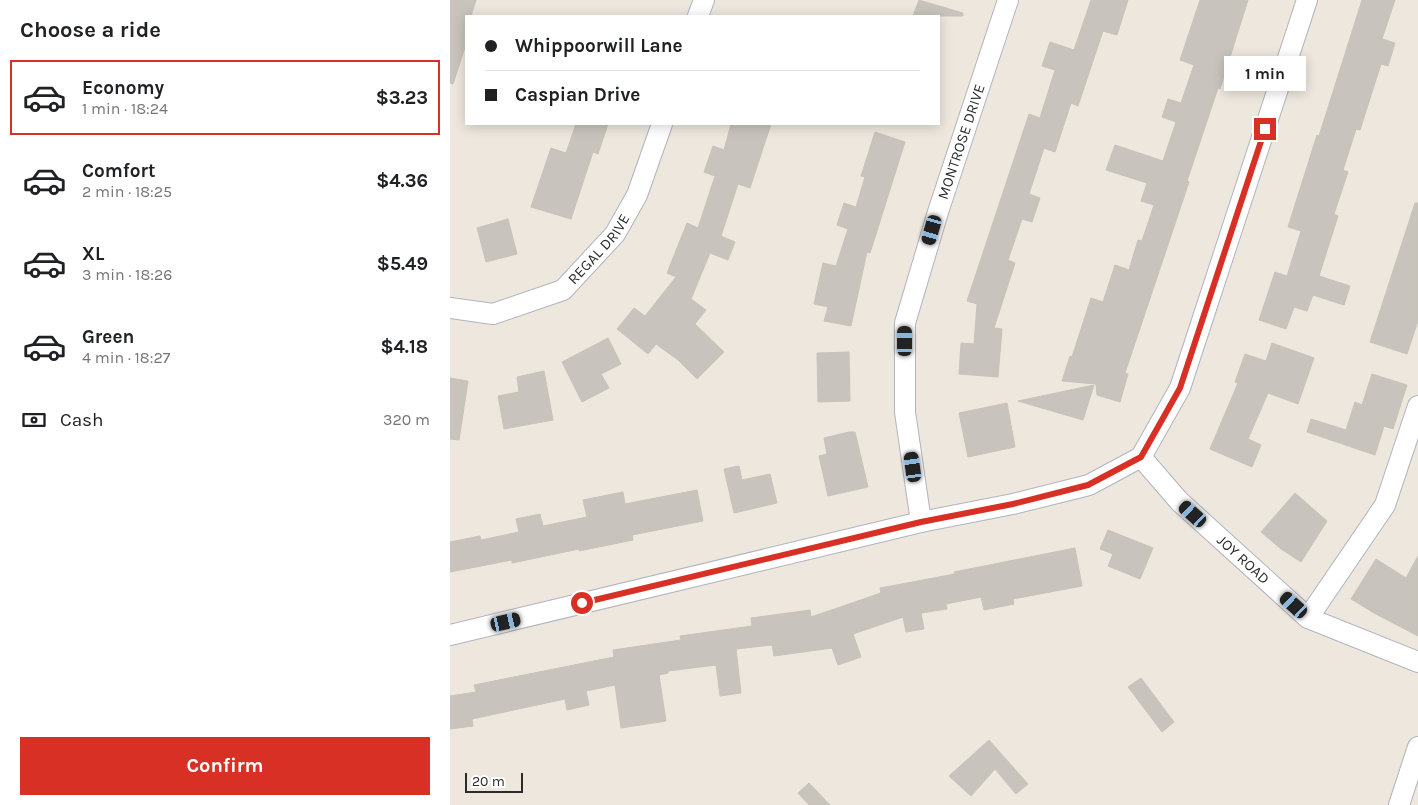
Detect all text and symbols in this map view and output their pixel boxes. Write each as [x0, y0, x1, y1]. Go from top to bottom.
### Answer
text: Choose a ride [20, 17, 161, 43]
text: Whippoorwill Lane [515, 35, 683, 57]
callout: 1 min [1224, 56, 1306, 92]
text: 1 min [1245, 64, 1285, 83]
icon: car [22, 75, 67, 120]
text: Economy [82, 77, 164, 99]
street label: MONTROSE DRIVE [934, 82, 989, 202]
text: Caspian Drive [515, 84, 640, 106]
text: $3.23 [376, 87, 428, 109]
text: 1 min · 18:24 [82, 99, 168, 118]
route end [1254, 118, 1276, 140]
icon: car [22, 158, 67, 203]
text: Comfort [82, 160, 156, 182]
text: $4.36 [376, 170, 428, 192]
text: 2 min · 18:25 [82, 182, 172, 201]
street label: REGAL DRIVE [564, 211, 633, 288]
car [920, 214, 943, 246]
icon: car [22, 241, 67, 286]
text: XL [82, 243, 104, 265]
text: $5.49 [377, 253, 428, 275]
text: 3 min · 18:26 [82, 265, 172, 284]
icon: car [22, 324, 67, 369]
text: Green [82, 326, 134, 348]
car [897, 326, 912, 356]
text: $4.18 [380, 336, 428, 358]
text: 4 min · 18:27 [82, 348, 170, 367]
icon: cash [20, 406, 48, 434]
text: Cash [60, 409, 104, 431]
text: 320 m [383, 410, 430, 429]
car [903, 451, 922, 483]
car [1176, 498, 1209, 530]
street label: JOY ROAD [1213, 531, 1273, 588]
car [1277, 589, 1310, 621]
route start [571, 592, 593, 614]
car [489, 611, 522, 633]
button: Confirm [20, 737, 430, 795]
scale bar [465, 770, 522, 793]
text: 20 m [472, 773, 505, 790]

